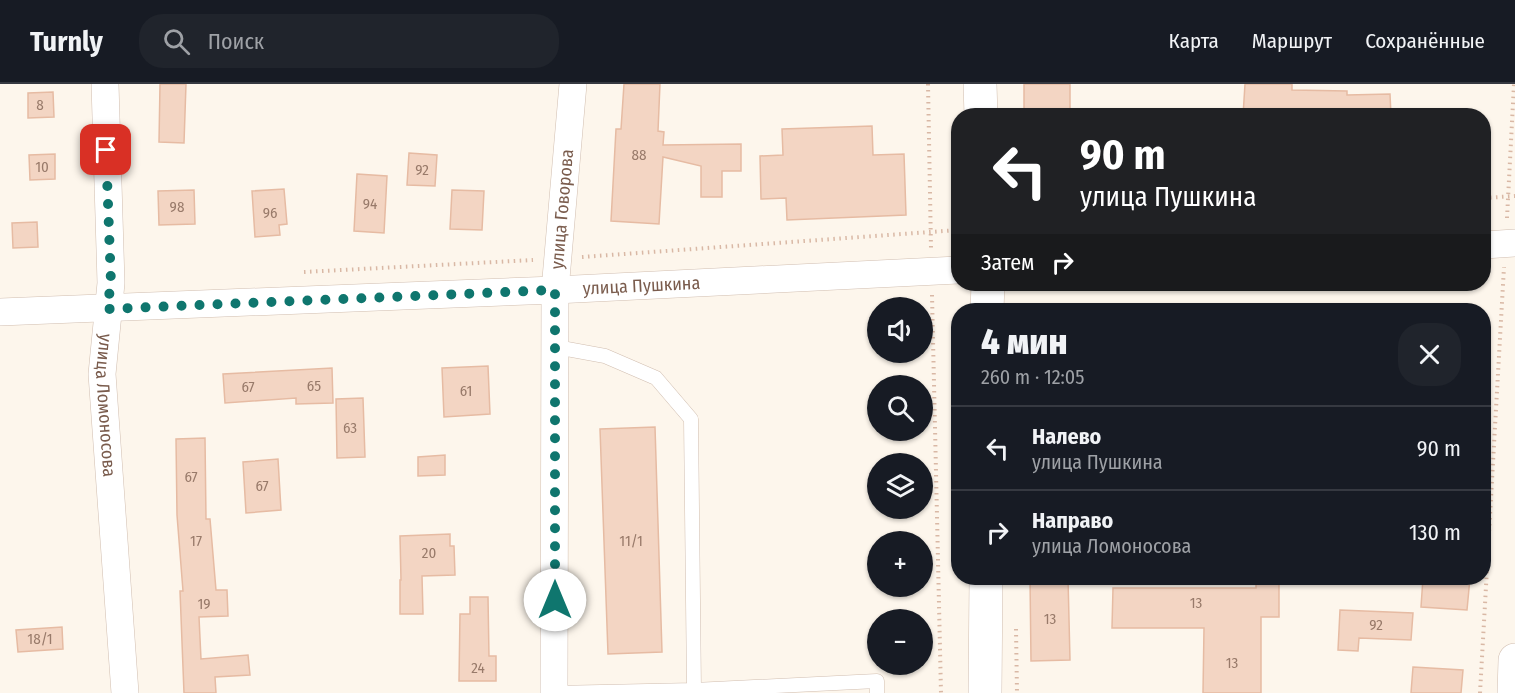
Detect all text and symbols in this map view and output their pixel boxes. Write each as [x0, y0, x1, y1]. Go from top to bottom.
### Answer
search box [139, 14, 559, 68]
text: Turnly [30, 25, 103, 58]
icon: search [160, 25, 193, 58]
text: Поиск [208, 28, 264, 55]
text: Карта [1169, 28, 1219, 54]
text: Маршрут [1252, 28, 1332, 54]
text: Сохранённые [1365, 28, 1485, 54]
house number: 8 [36, 96, 44, 114]
pin [80, 124, 131, 175]
text: 90 m [1080, 130, 1165, 180]
icon: left [981, 132, 1059, 210]
icon: arrive [89, 133, 122, 166]
house number: 88 [631, 146, 647, 164]
street label: улица Говорова [546, 148, 578, 270]
house number: 10 [35, 158, 49, 176]
house number: 92 [415, 161, 429, 179]
text: улица Пушкина [1080, 181, 1256, 213]
house number: 94 [363, 195, 377, 213]
house number: 98 [170, 198, 184, 216]
house number: 96 [263, 204, 277, 222]
icon: right [1046, 246, 1079, 279]
text: Затем [981, 249, 1034, 276]
street label: улица Пушкина [582, 272, 701, 300]
map controls [867, 297, 933, 675]
button: sound [867, 297, 933, 363]
text: 4 мин [981, 320, 1067, 364]
button: close [1398, 323, 1461, 386]
street label: улица Ломоносова [91, 333, 120, 478]
text: 260 m · 12:05 [981, 365, 1084, 389]
button: search [867, 375, 933, 441]
house number: 65 [307, 377, 321, 395]
house number: 67 [241, 378, 255, 396]
house number: 61 [460, 382, 472, 400]
house number: 63 [343, 419, 357, 437]
text: Налево [1032, 423, 1101, 450]
icon: left [981, 432, 1014, 465]
text: 90 m [1417, 435, 1461, 462]
text: улица Пушкина [1032, 450, 1163, 474]
button: layers [867, 453, 933, 519]
house number: 67 [184, 468, 198, 486]
house number: 67 [255, 477, 269, 495]
text: Направо [1032, 507, 1113, 534]
icon: right [981, 516, 1014, 549]
text: 130 m [1409, 519, 1461, 546]
button: + [867, 531, 933, 597]
house number: 17 [190, 532, 202, 550]
house number: 11/1 [619, 532, 643, 550]
text: улица Ломоносова [1032, 534, 1191, 558]
house number: 20 [422, 544, 436, 562]
position arrow [523, 568, 587, 632]
house number: 13 [1190, 594, 1203, 612]
house number: 19 [197, 595, 211, 613]
button: − [867, 609, 933, 675]
house number: 13 [1044, 610, 1057, 628]
house number: 92 [1369, 616, 1383, 634]
house number: 18/1 [27, 630, 53, 648]
house number: 13 [1226, 654, 1239, 672]
house number: 24 [471, 659, 485, 677]

